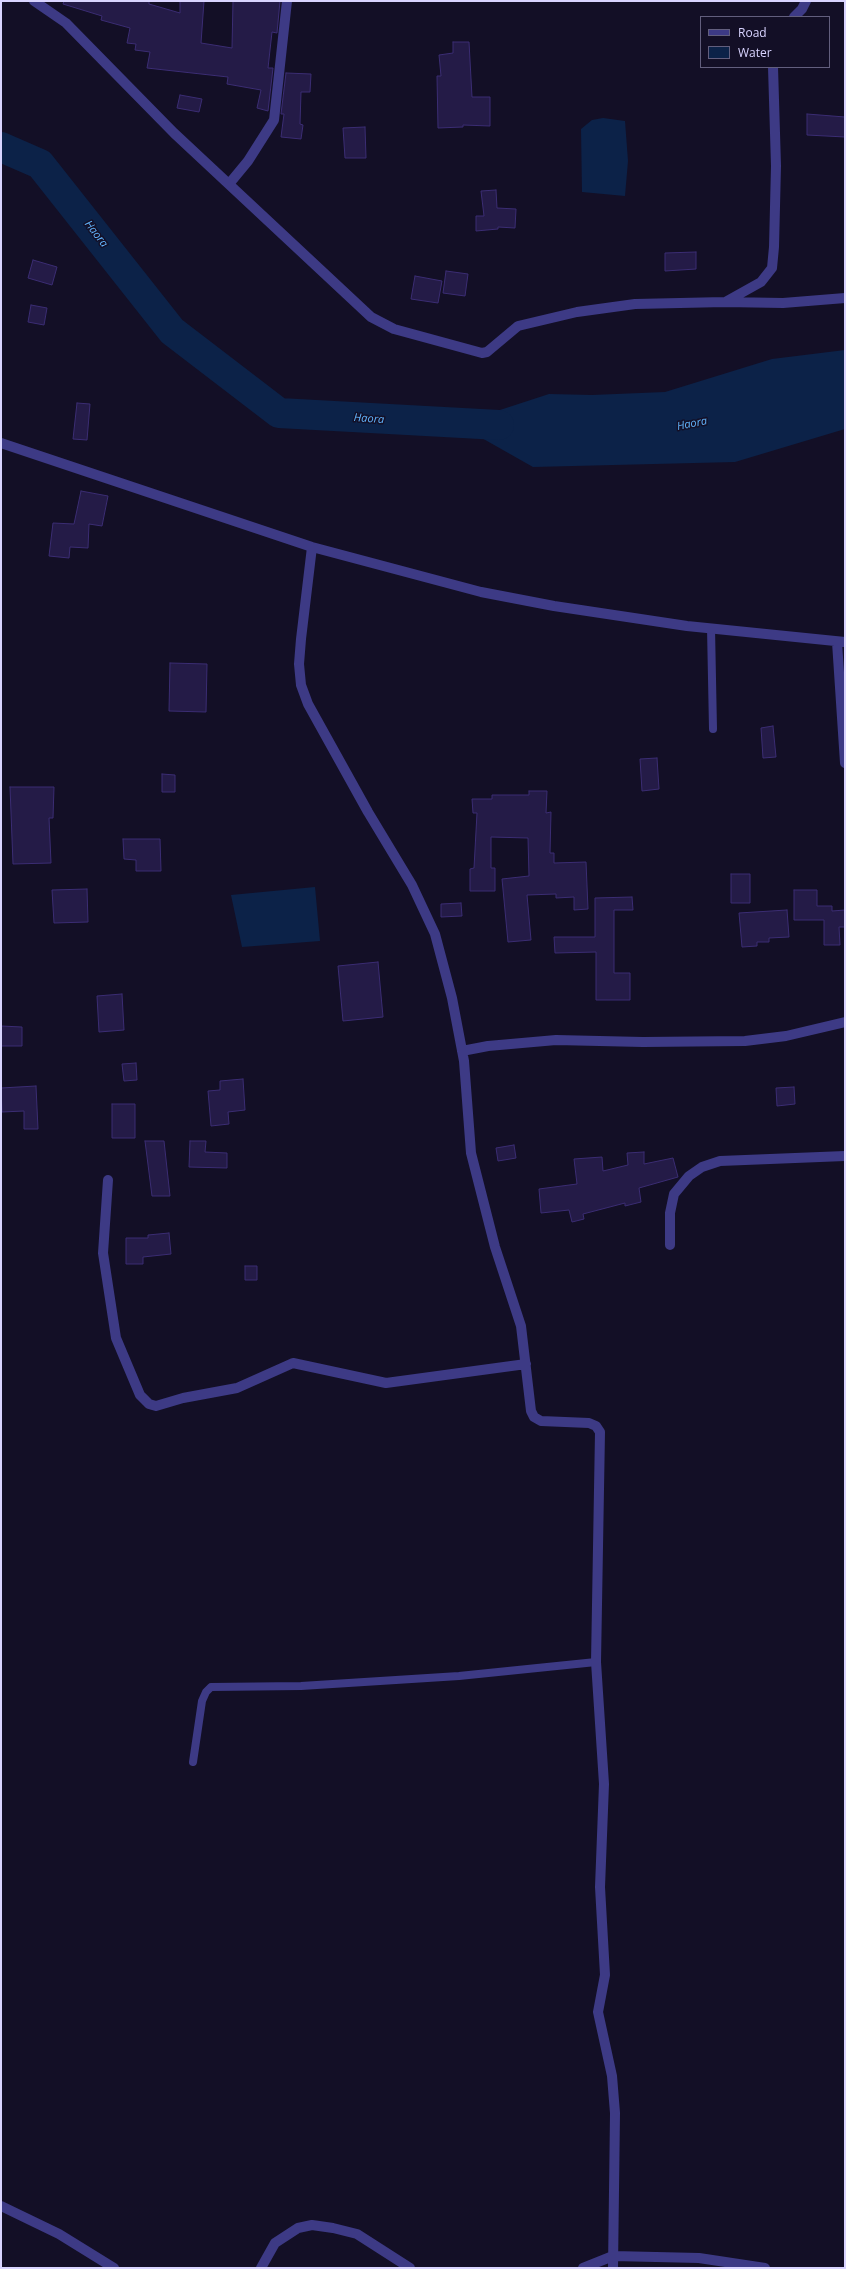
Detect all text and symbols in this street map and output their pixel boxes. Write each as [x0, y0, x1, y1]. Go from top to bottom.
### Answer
legend [700, 16, 830, 68]
text: Road [738, 24, 767, 41]
text: Water [738, 44, 772, 61]
water label: Haora [81, 218, 111, 250]
water label: Haora [353, 411, 385, 427]
water label: Haora [676, 415, 708, 433]

